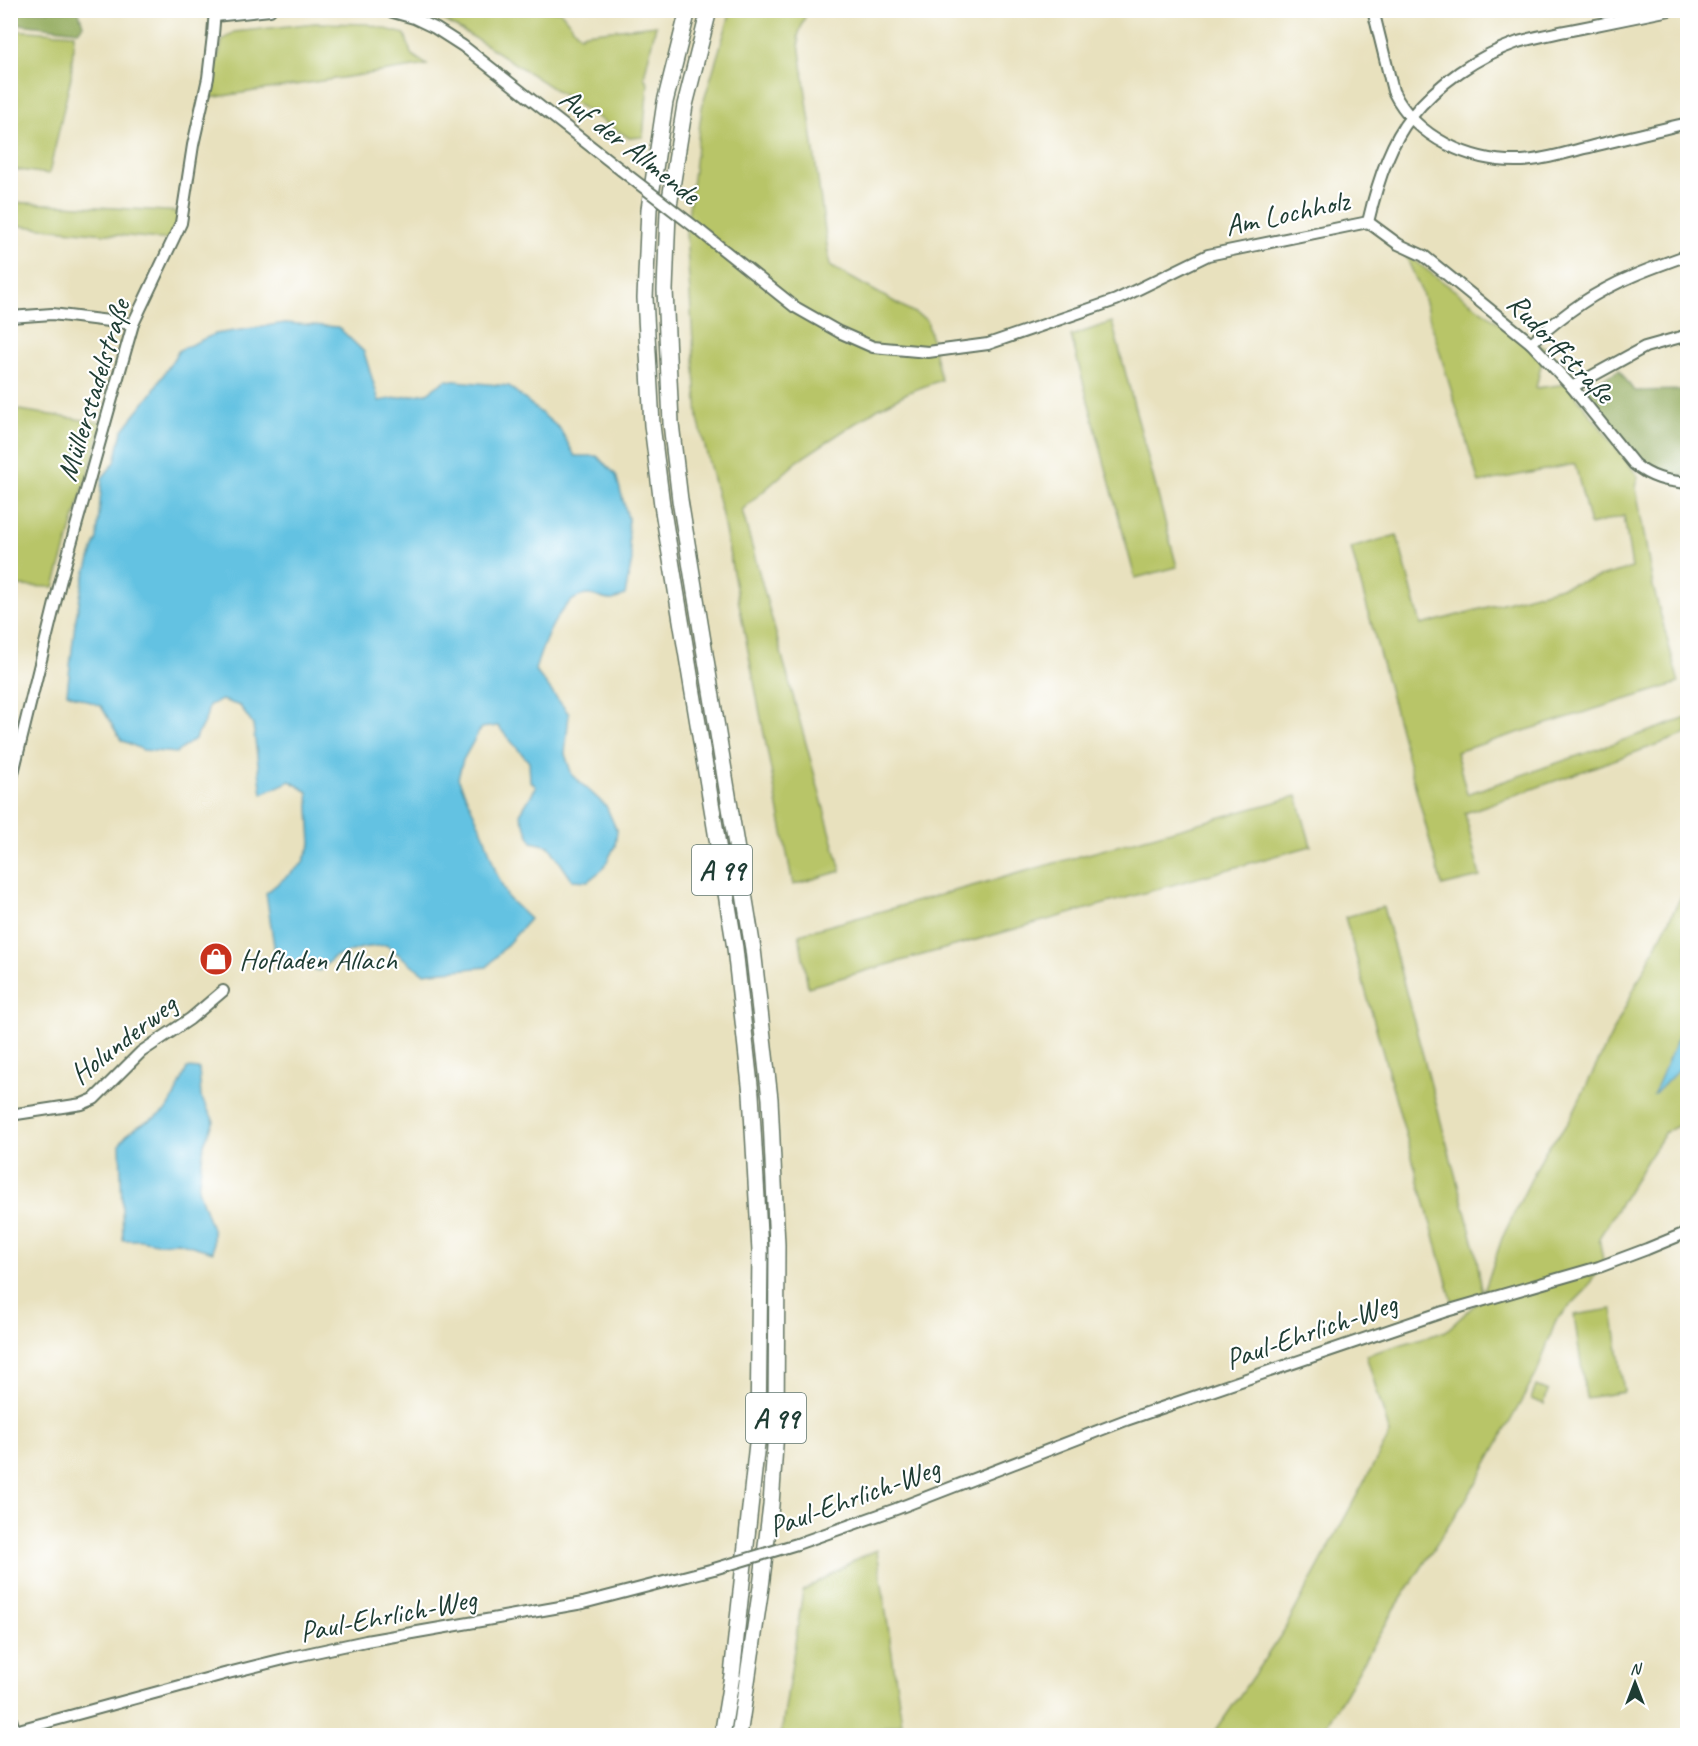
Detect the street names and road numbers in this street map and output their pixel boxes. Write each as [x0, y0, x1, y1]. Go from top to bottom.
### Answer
street label: Auf der Allmende [552, 79, 710, 214]
street label: Am Lochholz [1222, 181, 1354, 245]
street label: Rudorffstraße [1499, 285, 1625, 413]
street label: Müllerstadelstraße [47, 293, 139, 485]
road number: A 99 [692, 845, 752, 895]
street label: Holunderweg [62, 984, 186, 1093]
street label: Paul-Ehrlich-Weg [1220, 1283, 1403, 1378]
road number: A 99 [746, 1393, 806, 1443]
street label: Paul-Ehrlich-Weg [763, 1448, 946, 1546]
street label: Paul-Ehrlich-Weg [296, 1579, 481, 1651]

